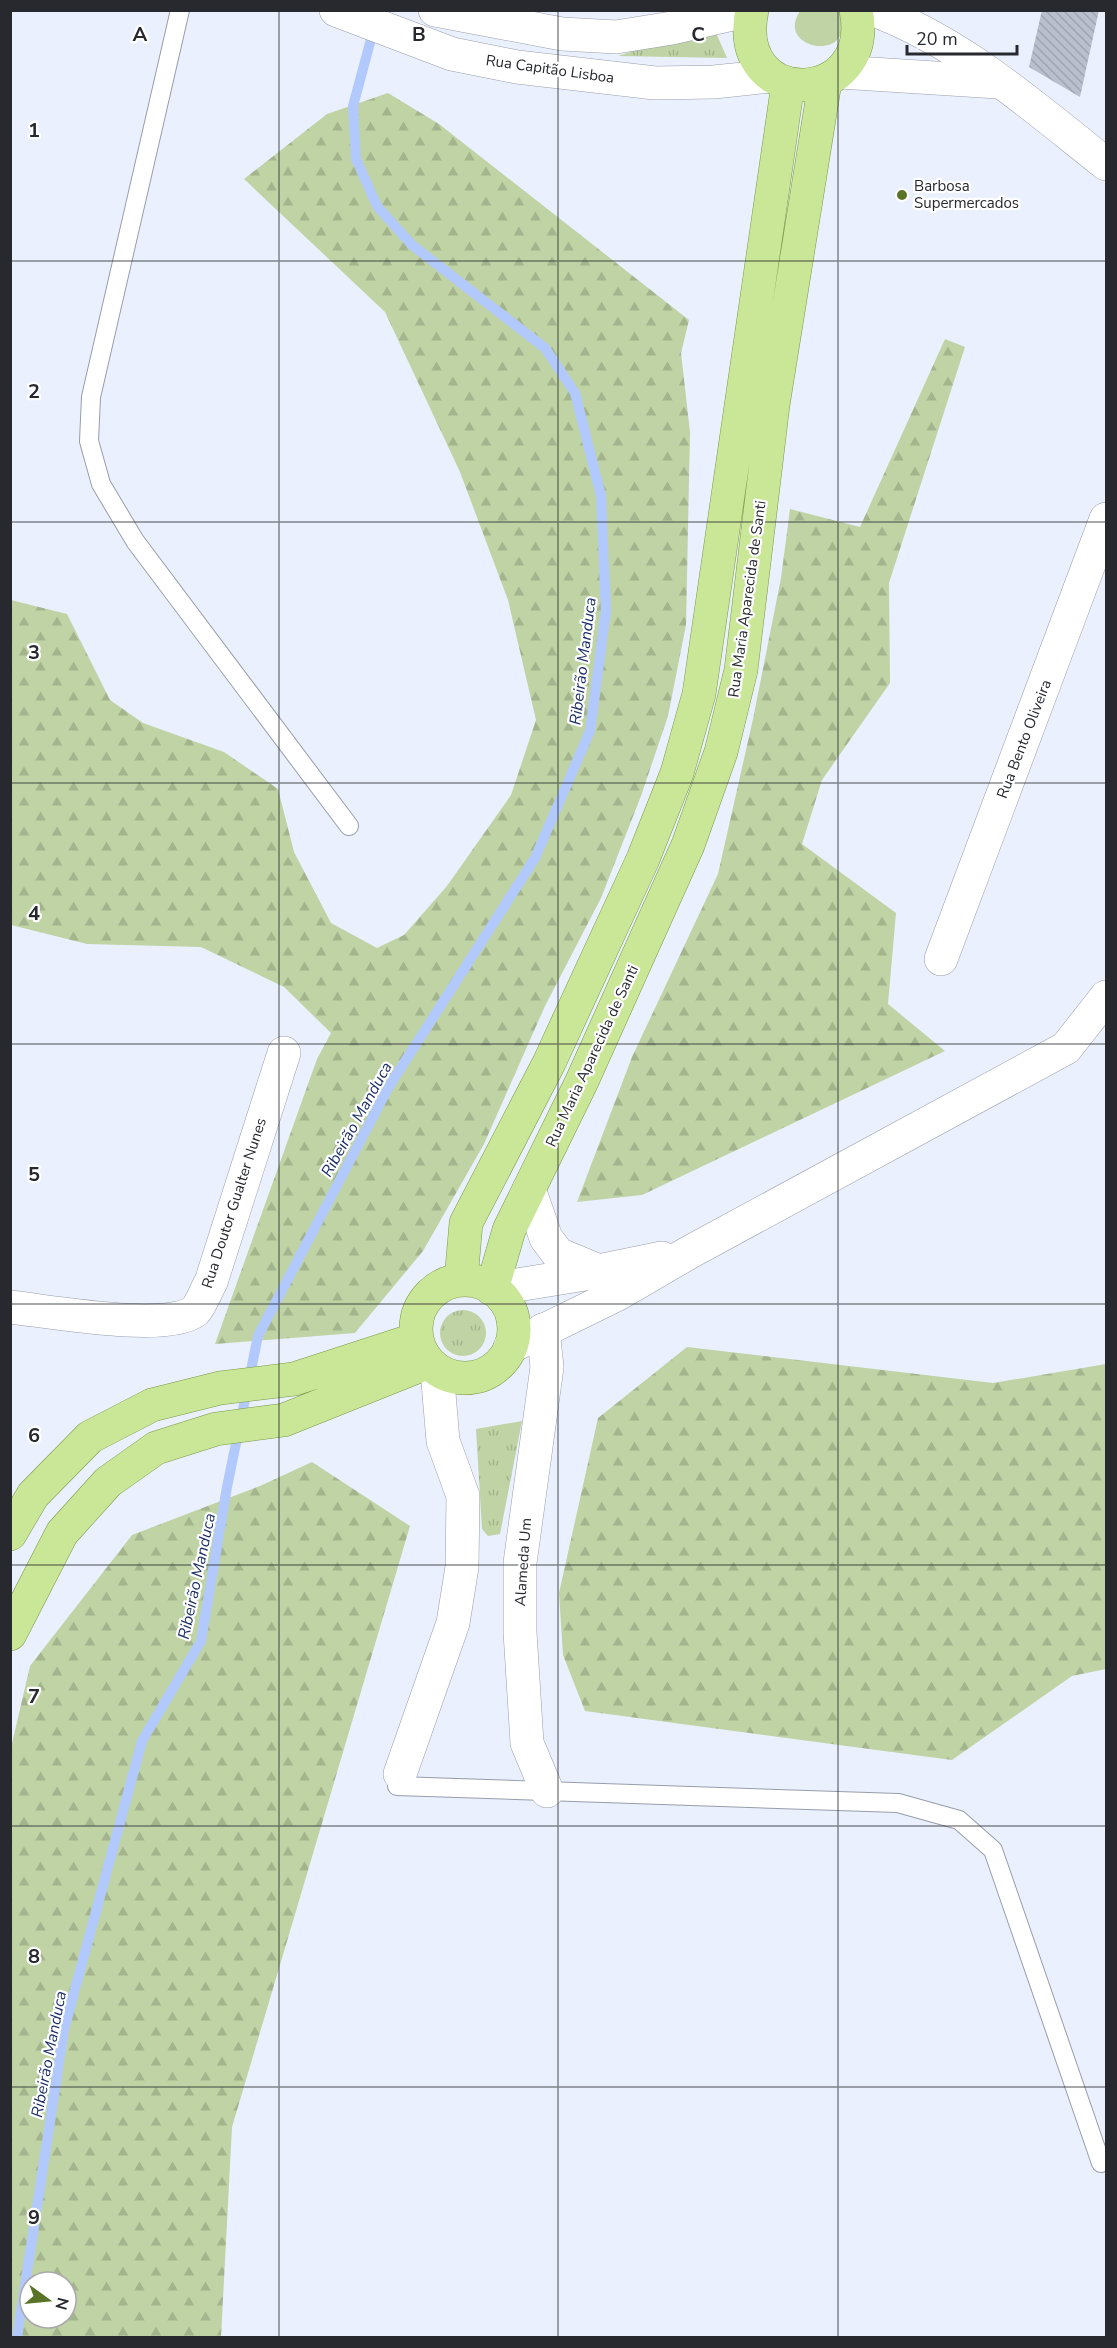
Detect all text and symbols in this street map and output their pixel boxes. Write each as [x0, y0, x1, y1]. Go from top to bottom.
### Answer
scale bar [907, 18, 1016, 56]
text: A [133, 21, 148, 48]
text: B [412, 21, 426, 48]
text: C [691, 21, 705, 48]
text: 20 m [916, 27, 958, 51]
street label: Rua Capitão Lisboa [484, 50, 616, 88]
text: 1 [28, 117, 40, 144]
place label: Barbosa Supermercados [914, 176, 1019, 213]
marker: Barbosa Supermercados [895, 188, 909, 202]
text: 2 [28, 378, 40, 405]
street label: Rua Maria Aparecida de Santi [723, 499, 771, 699]
water label: Ribeirão Manduca [564, 596, 602, 726]
text: 3 [28, 639, 40, 666]
street label: Rua Bento Oliveira [992, 677, 1056, 801]
text: 4 [28, 900, 40, 927]
street label: Rua Maria Aparecida de Santi [541, 962, 643, 1150]
water label: Ribeirão Manduca [316, 1058, 398, 1181]
street label: Rua Doutor Gualter Nunes [197, 1115, 271, 1291]
text: 5 [28, 1161, 40, 1188]
text: 6 [28, 1422, 40, 1449]
water label: Ribeirão Manduca [173, 1511, 221, 1641]
street label: Alameda Um [510, 1517, 536, 1607]
text: 7 [28, 1683, 40, 1710]
text: 8 [28, 1943, 40, 1970]
water label: Ribeirão Manduca [26, 1989, 72, 2119]
text: 9 [28, 2204, 40, 2231]
north arrow [18, 2270, 78, 2330]
text: N [49, 2295, 74, 2312]

